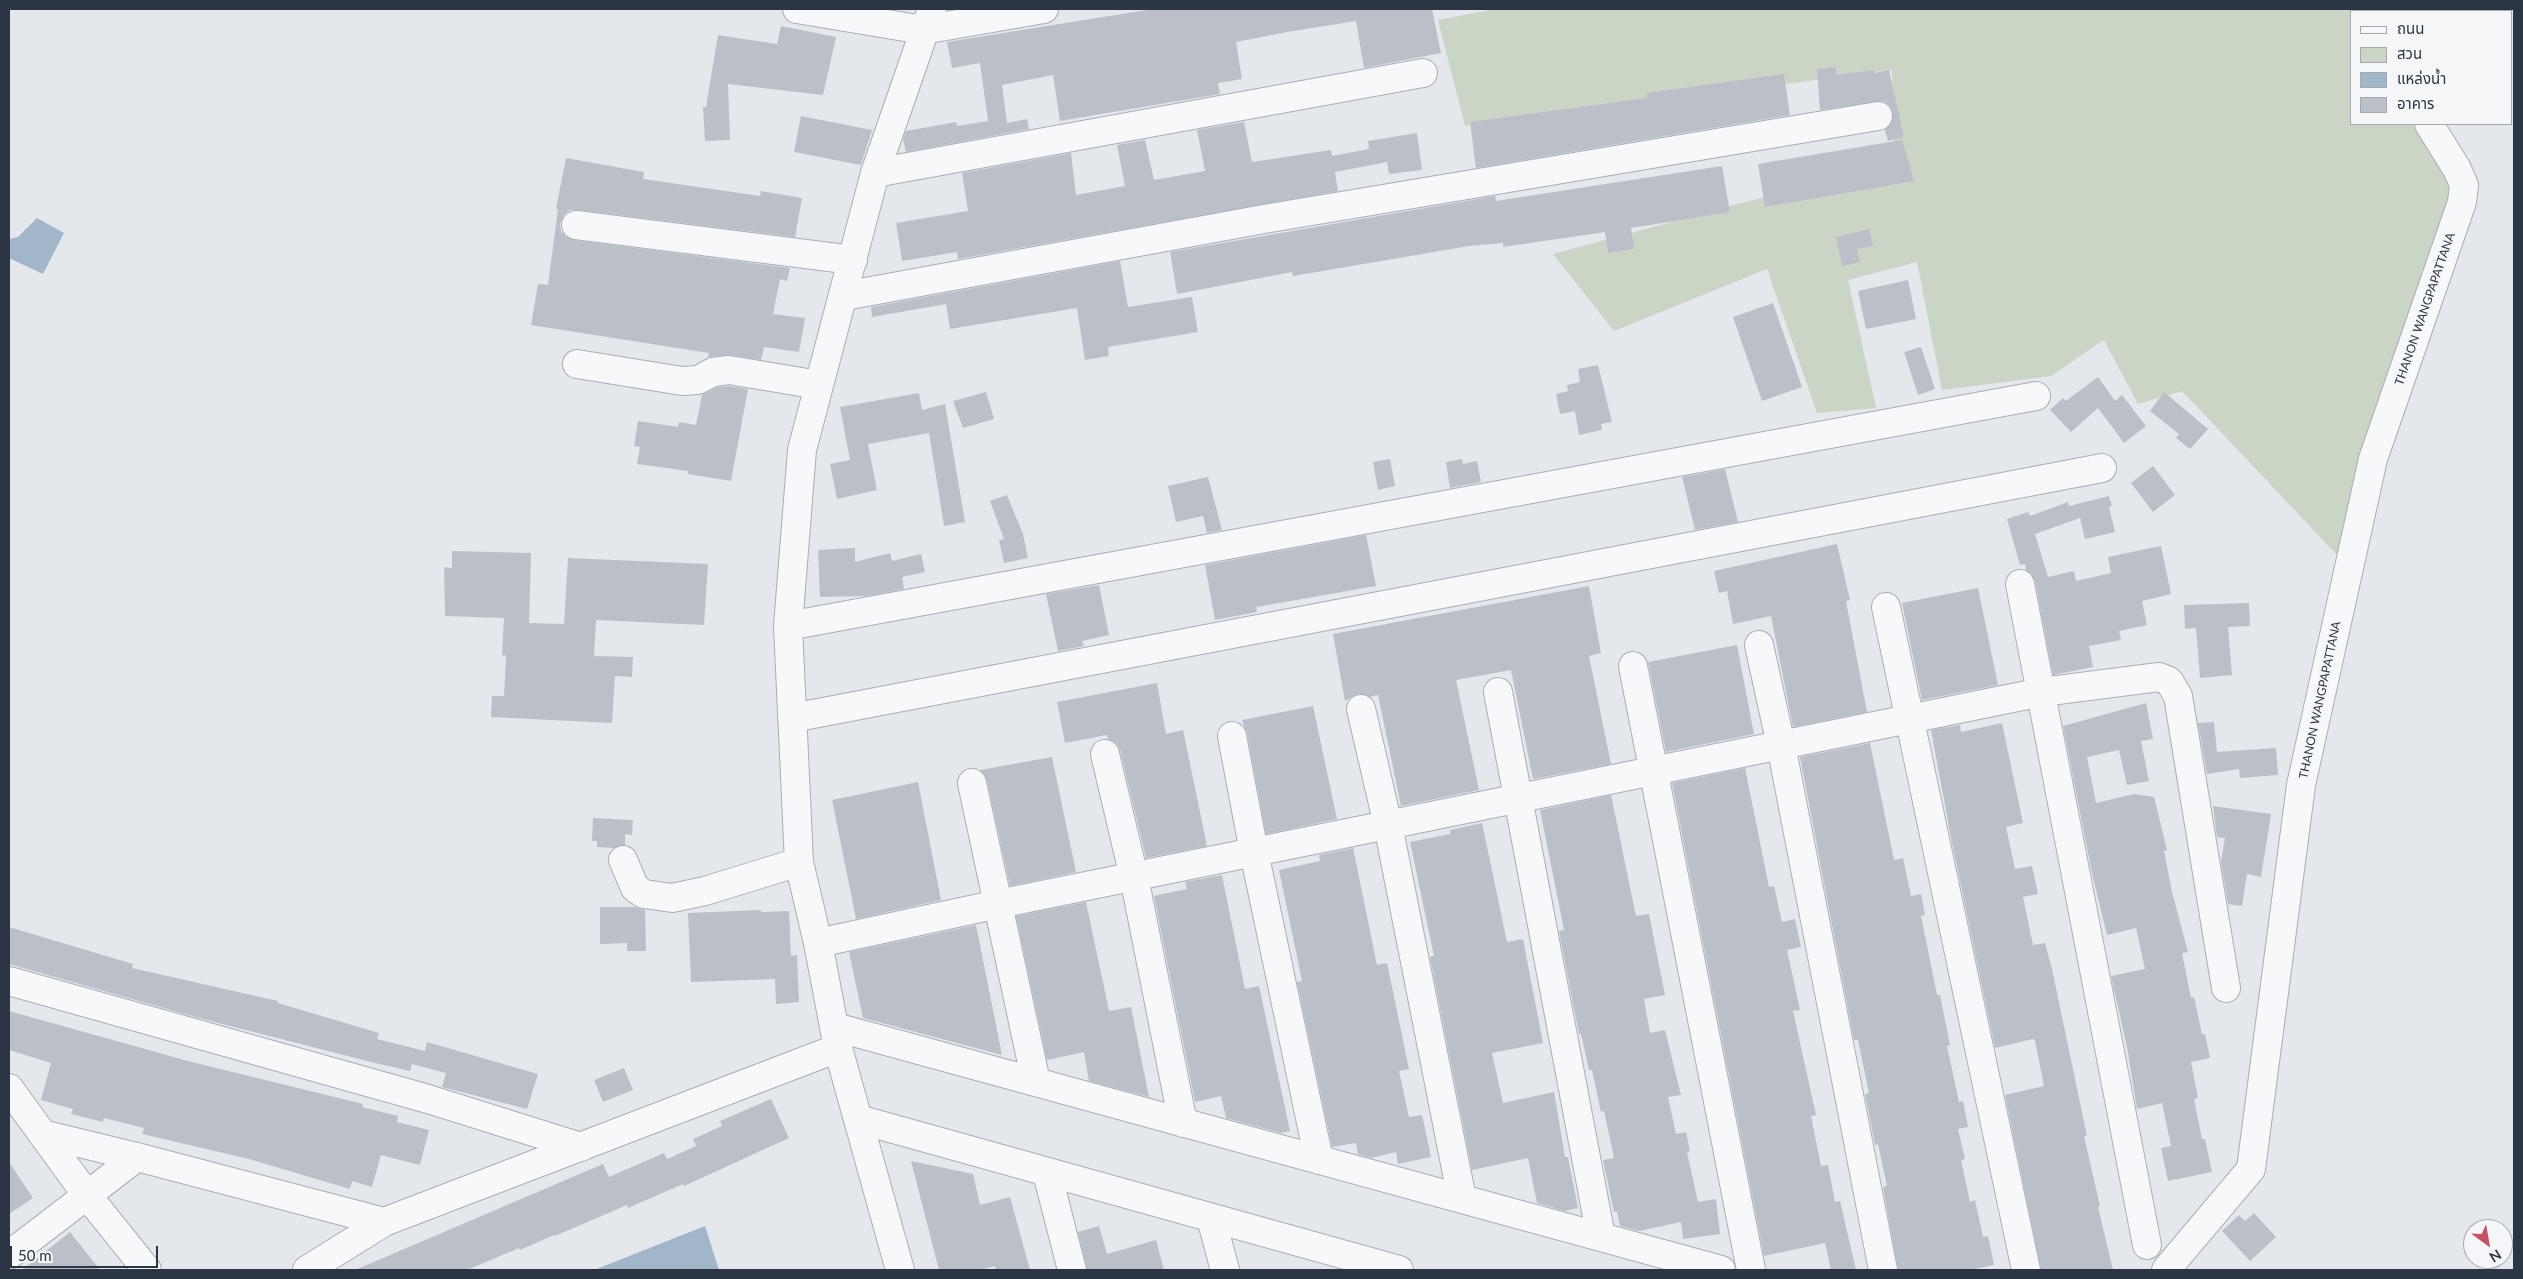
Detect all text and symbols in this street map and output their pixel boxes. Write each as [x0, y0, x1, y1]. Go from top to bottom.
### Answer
legend [2350, 10, 2513, 125]
text: ถนน [2397, 19, 2424, 37]
text: สวน [2397, 44, 2422, 62]
text: แหล่งน้ำ [2397, 69, 2446, 87]
text: อาคาร [2397, 94, 2434, 112]
street label: THANON WANGPAPATTANA [2392, 231, 2458, 387]
street label: THANON WANGPAPATTANA [2296, 620, 2344, 780]
north arrow [2463, 1219, 2513, 1269]
scale bar [12, 1236, 160, 1268]
text: 50 m [18, 1246, 52, 1264]
text: N [2487, 1246, 2505, 1266]

